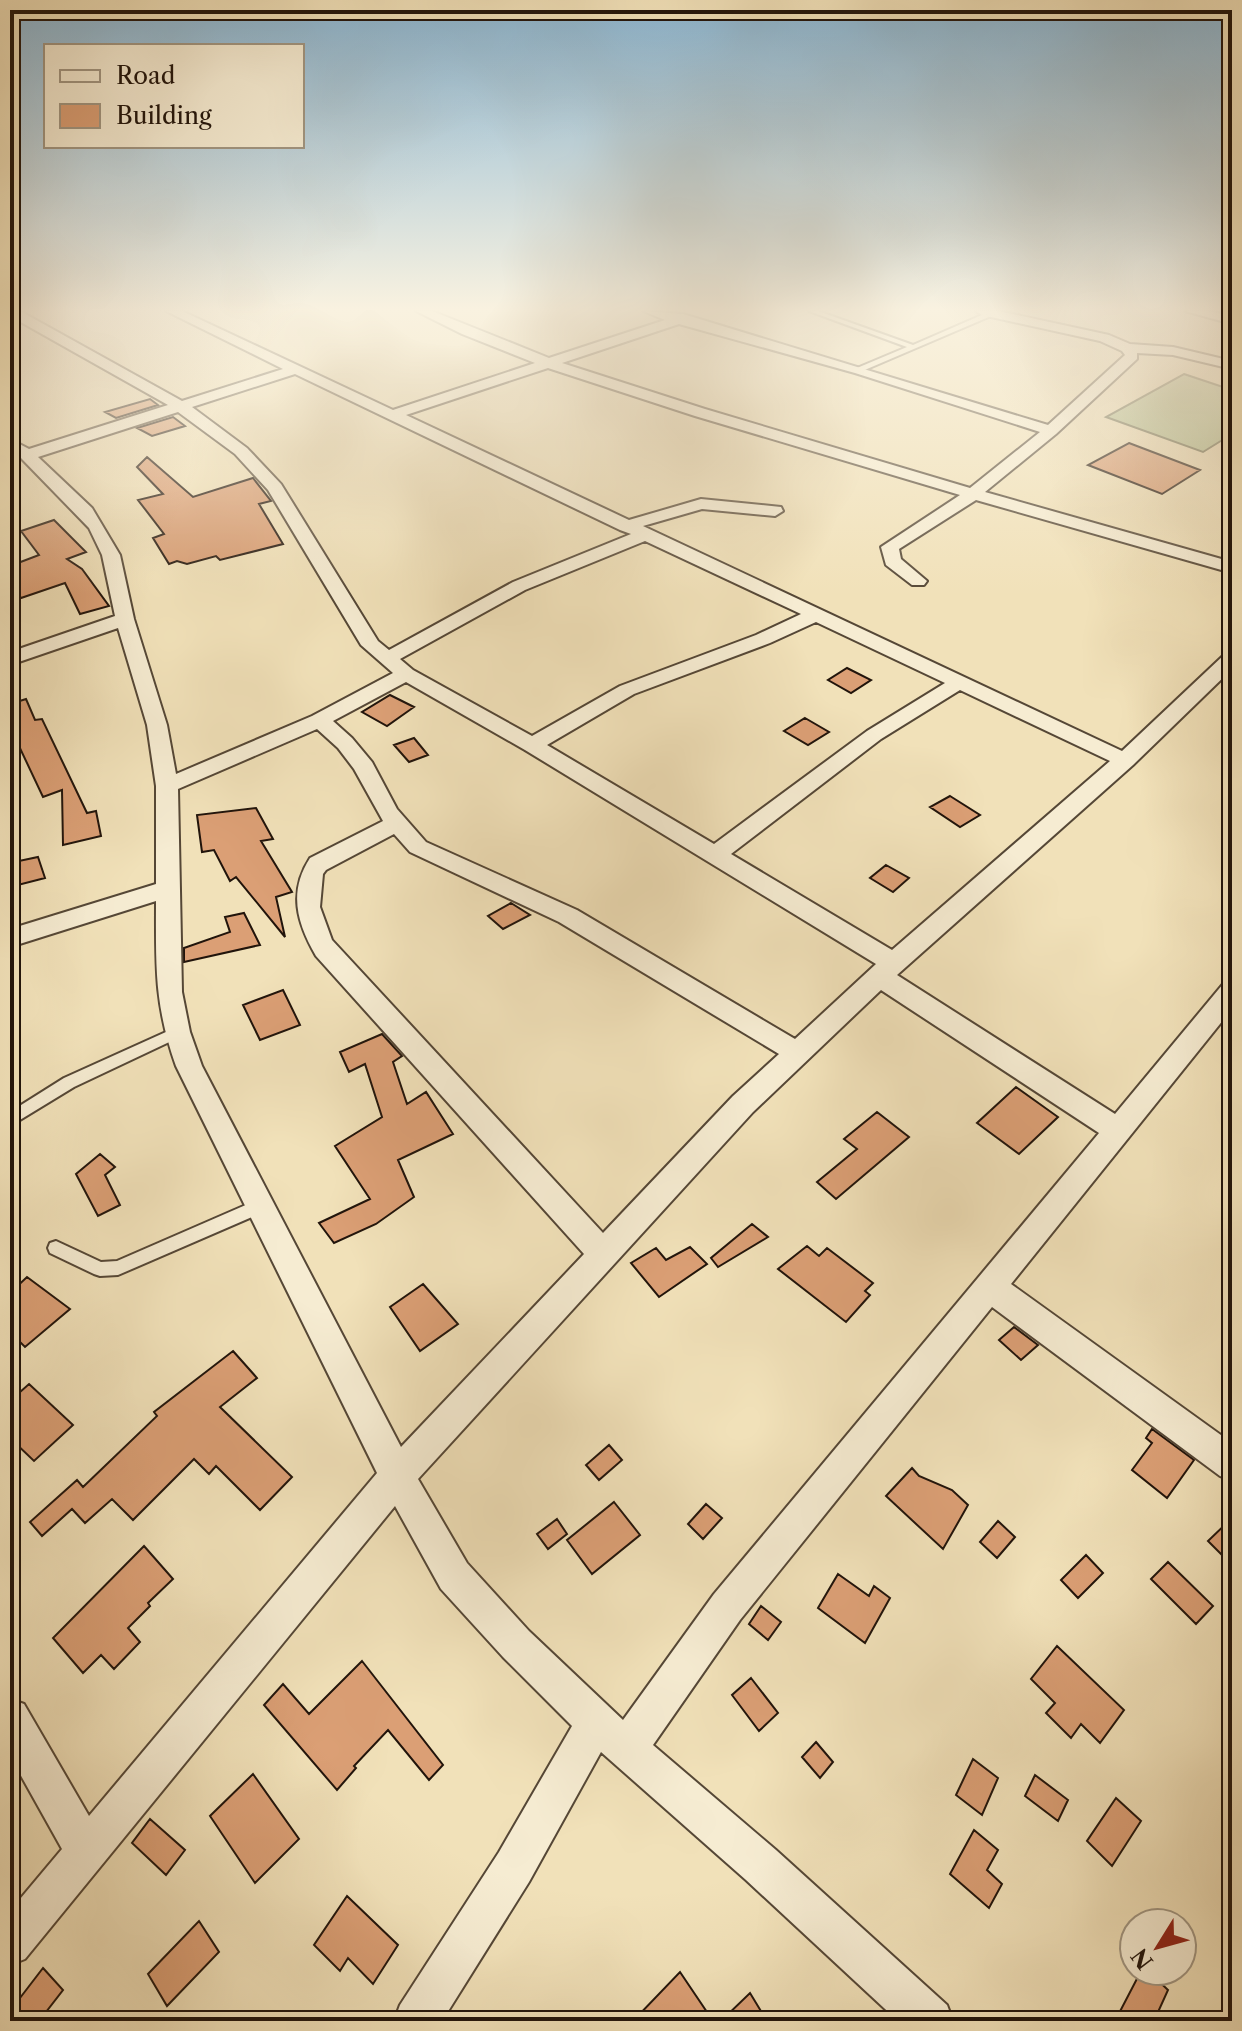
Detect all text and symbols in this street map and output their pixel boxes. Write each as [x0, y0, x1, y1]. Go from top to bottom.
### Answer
legend [44, 44, 304, 148]
text: Road [116, 61, 176, 90]
text: Building [116, 101, 212, 130]
north arrow [1118, 1907, 1198, 1987]
text: N [1126, 1943, 1159, 1974]

